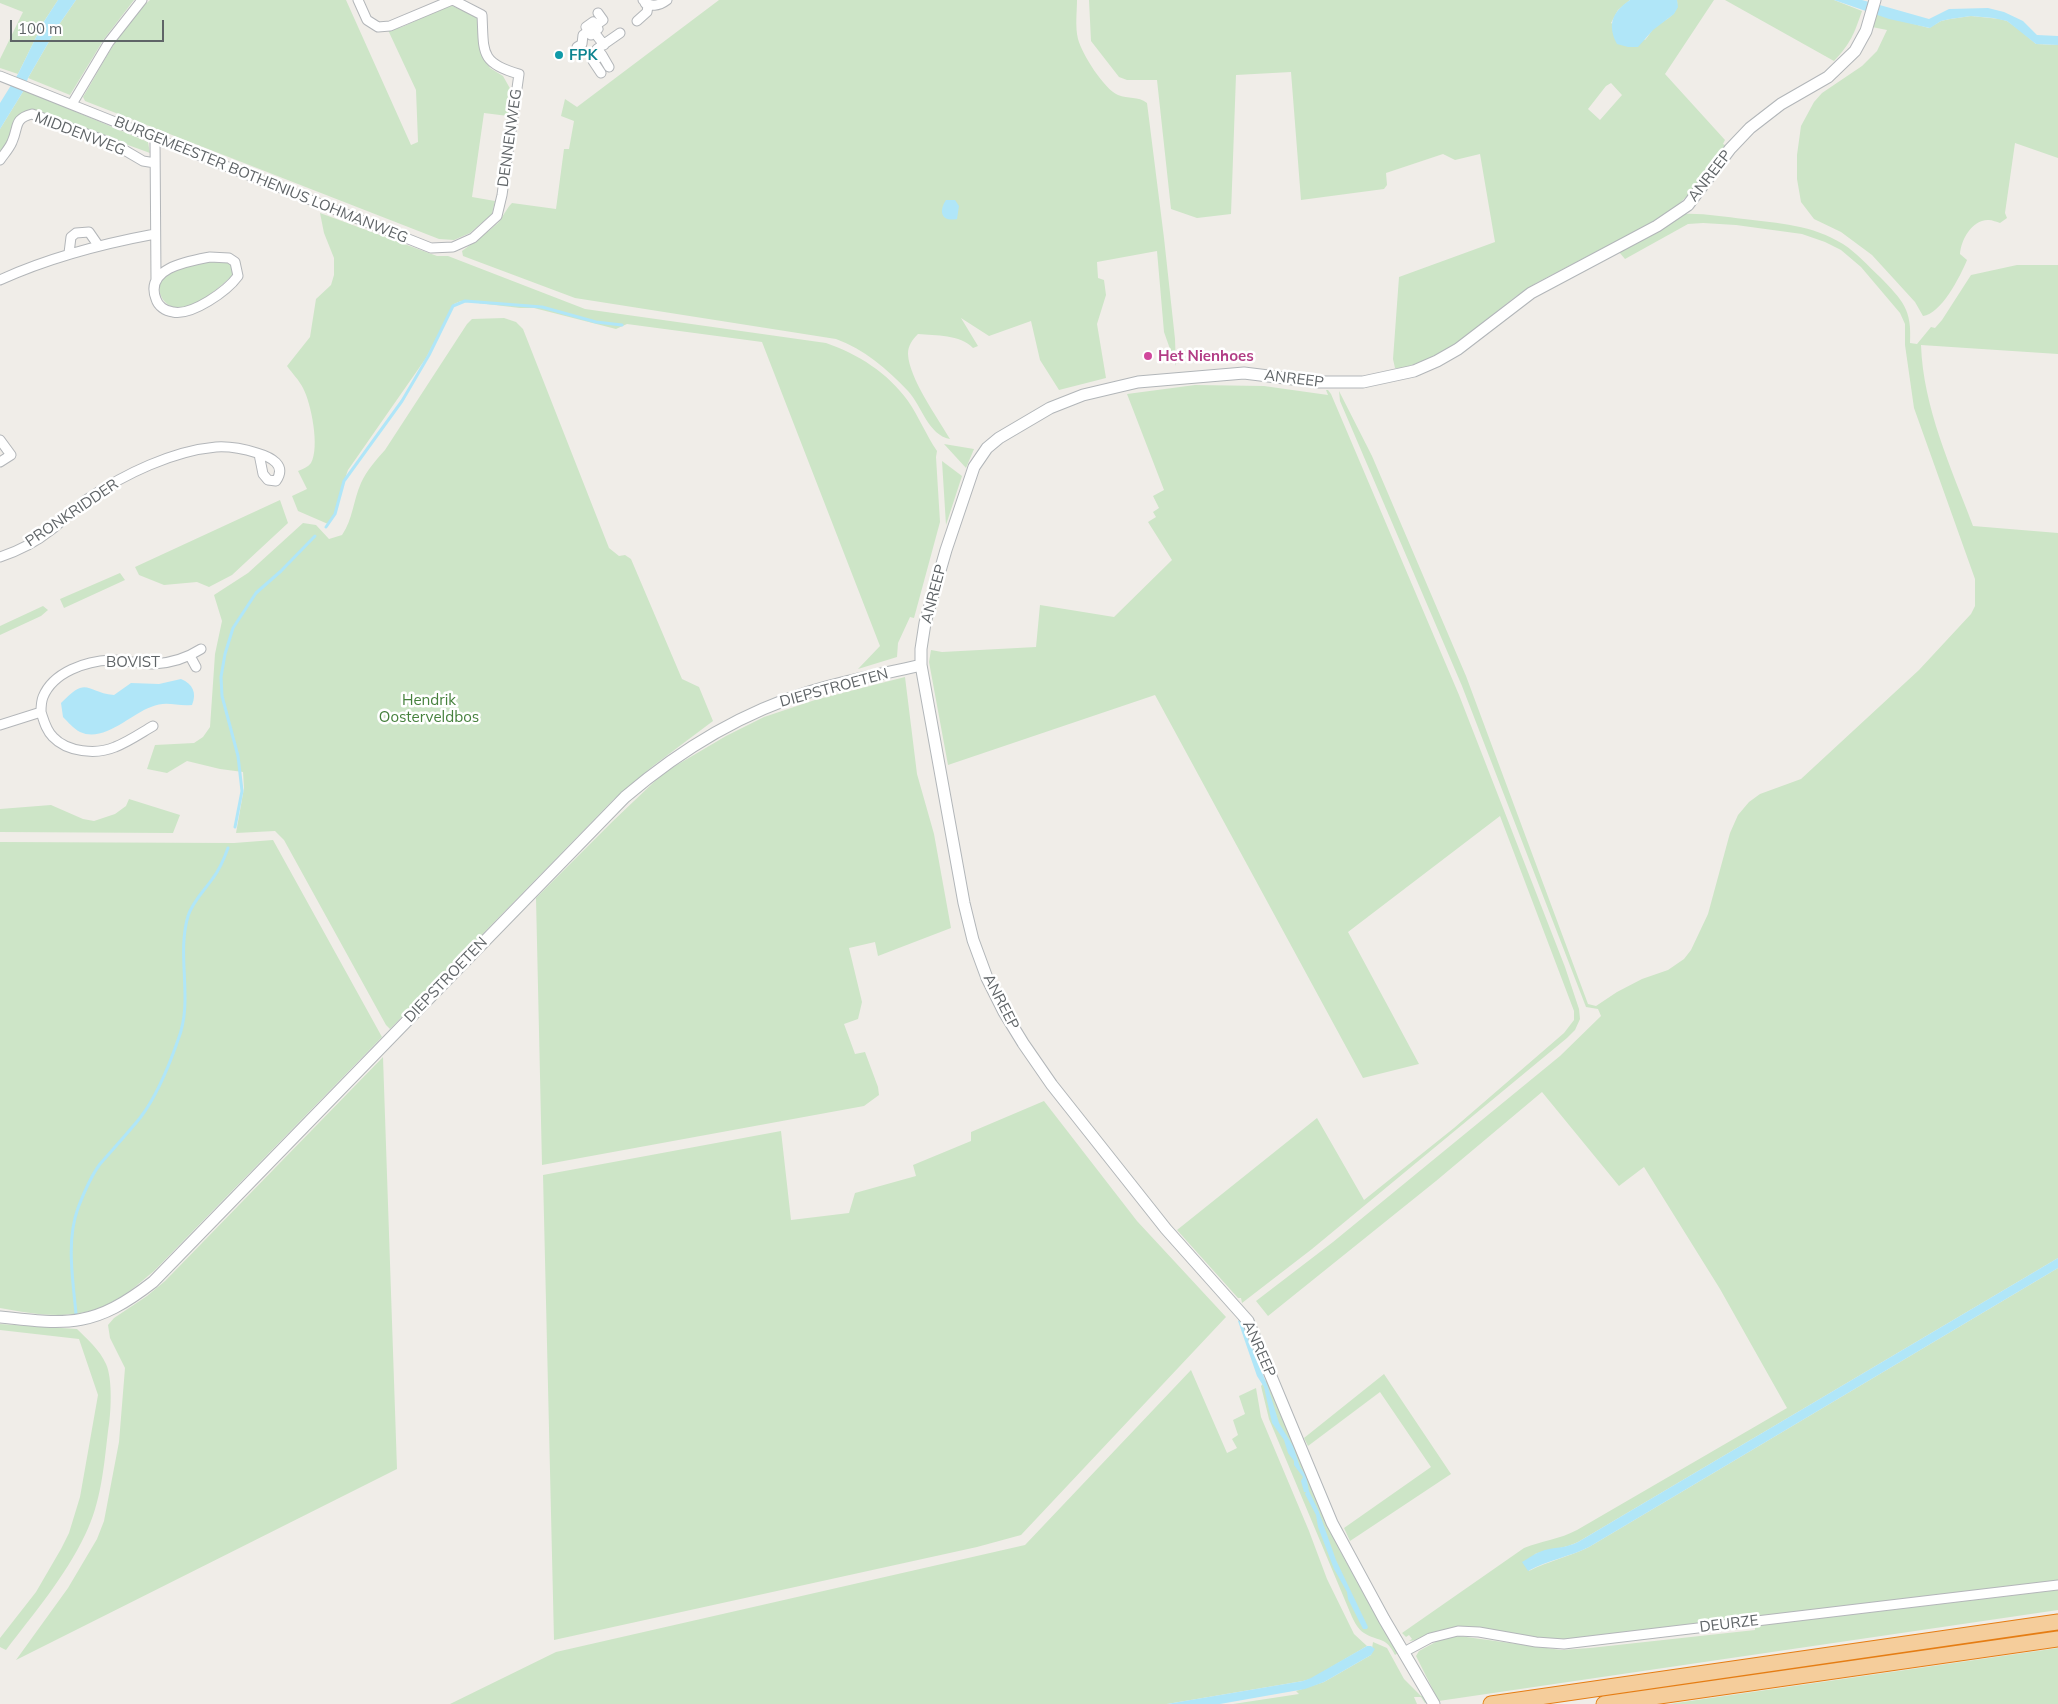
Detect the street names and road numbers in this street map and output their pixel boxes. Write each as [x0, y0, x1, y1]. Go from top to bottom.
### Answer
street label: DENNENWEG [494, 88, 526, 188]
street label: MIDDENWEG [32, 108, 128, 160]
street label: BURGEMEESTER BOTHENIUS LOHMANWEG [112, 113, 410, 247]
street label: ANREEP [1684, 147, 1736, 205]
street label: ANREEP [1263, 366, 1325, 392]
street label: PRONKRIDDER [22, 475, 122, 551]
street label: ANREEP [918, 563, 950, 625]
street label: BOVIST [106, 653, 160, 671]
street label: DIEPSTROETEN [778, 665, 890, 711]
street label: DIEPSTROETEN [401, 934, 491, 1026]
street label: ANREEP [979, 971, 1023, 1033]
street label: ANREEP [1239, 1318, 1279, 1380]
street label: DEURZE [1699, 1611, 1759, 1637]

